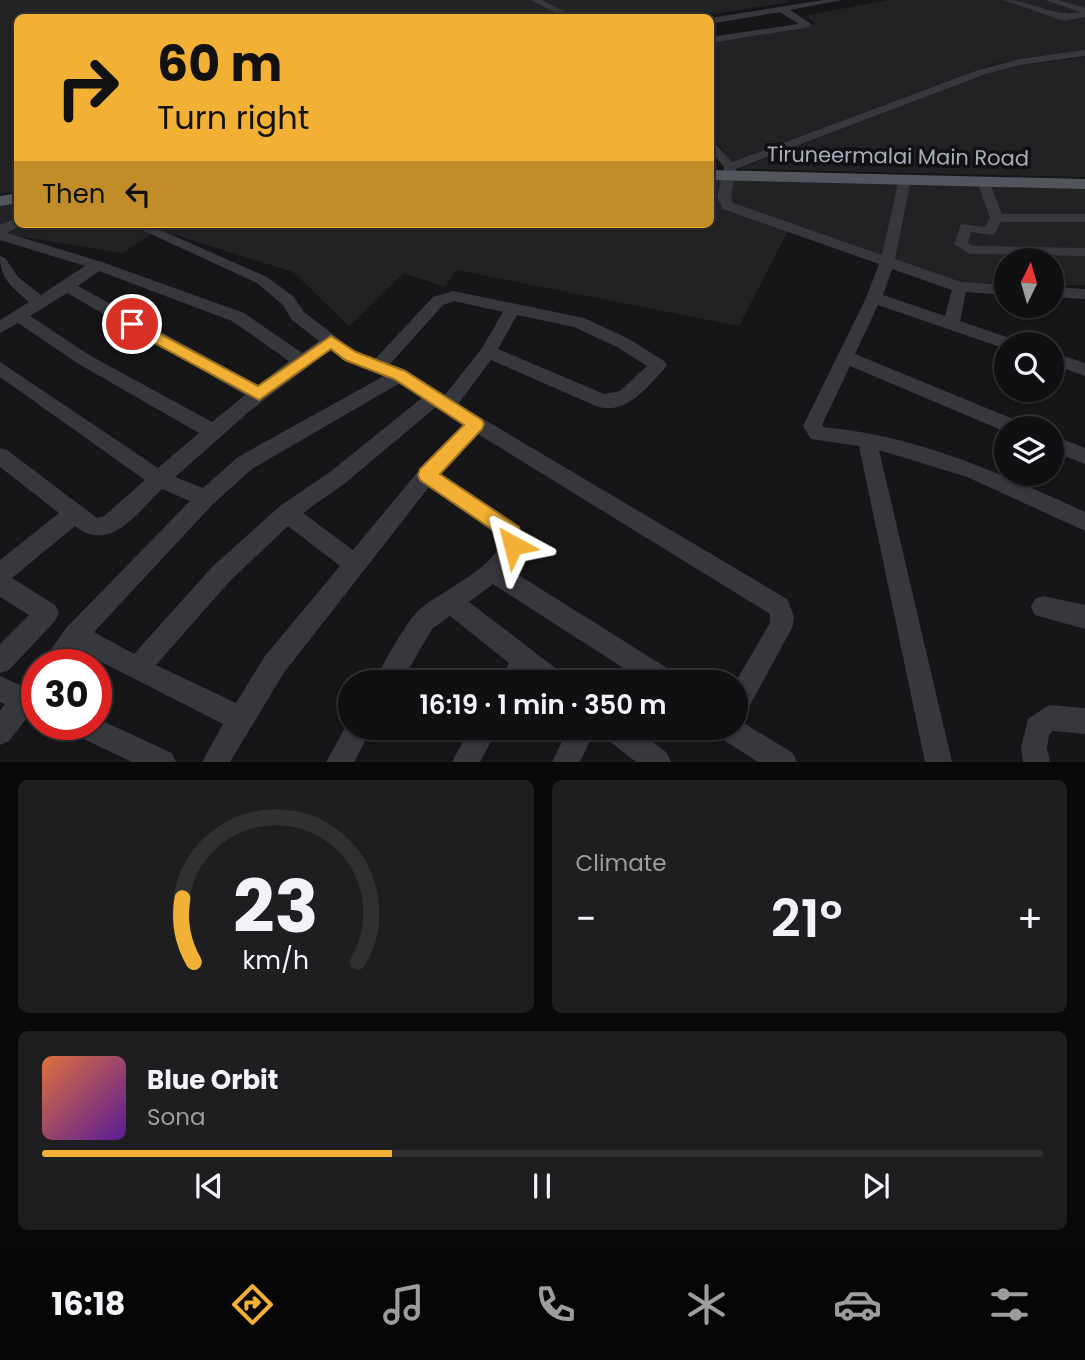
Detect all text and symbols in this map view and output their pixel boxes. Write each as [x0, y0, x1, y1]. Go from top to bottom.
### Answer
text: 60 m [157, 30, 282, 98]
icon: right [42, 42, 133, 133]
text: Turn right [157, 95, 309, 140]
street label: Tiruneermalai Main Road [767, 139, 1029, 173]
icon: left [119, 175, 157, 213]
text: Then [42, 176, 105, 212]
north arrow [994, 248, 1064, 318]
map controls [994, 248, 1064, 486]
pin [102, 294, 162, 354]
icon: arrive [113, 305, 151, 343]
button: search [994, 332, 1064, 402]
button: layers [994, 416, 1064, 486]
position arrow [476, 508, 550, 582]
speed limit sign: 30 [21, 649, 112, 740]
text: 16:19 · 1 min · 350 m [419, 687, 667, 723]
text: Climate [576, 847, 666, 879]
text: 23 [233, 857, 319, 958]
text: 21° [771, 882, 843, 955]
text: − [576, 892, 596, 945]
text: + [1017, 892, 1043, 945]
text: km/h [242, 943, 309, 978]
text: Blue Orbit [147, 1062, 278, 1098]
text: Sona [147, 1101, 206, 1133]
icon: previous [190, 1167, 228, 1205]
icon: pause [523, 1167, 561, 1205]
icon: next [857, 1167, 895, 1205]
icon: directions [228, 1280, 277, 1329]
icon: music [379, 1280, 428, 1329]
icon: phone [531, 1280, 580, 1329]
icon: climate [682, 1280, 731, 1329]
icon: car [833, 1280, 882, 1329]
icon: filters [985, 1280, 1034, 1329]
text: 16:18 [51, 1281, 125, 1326]

